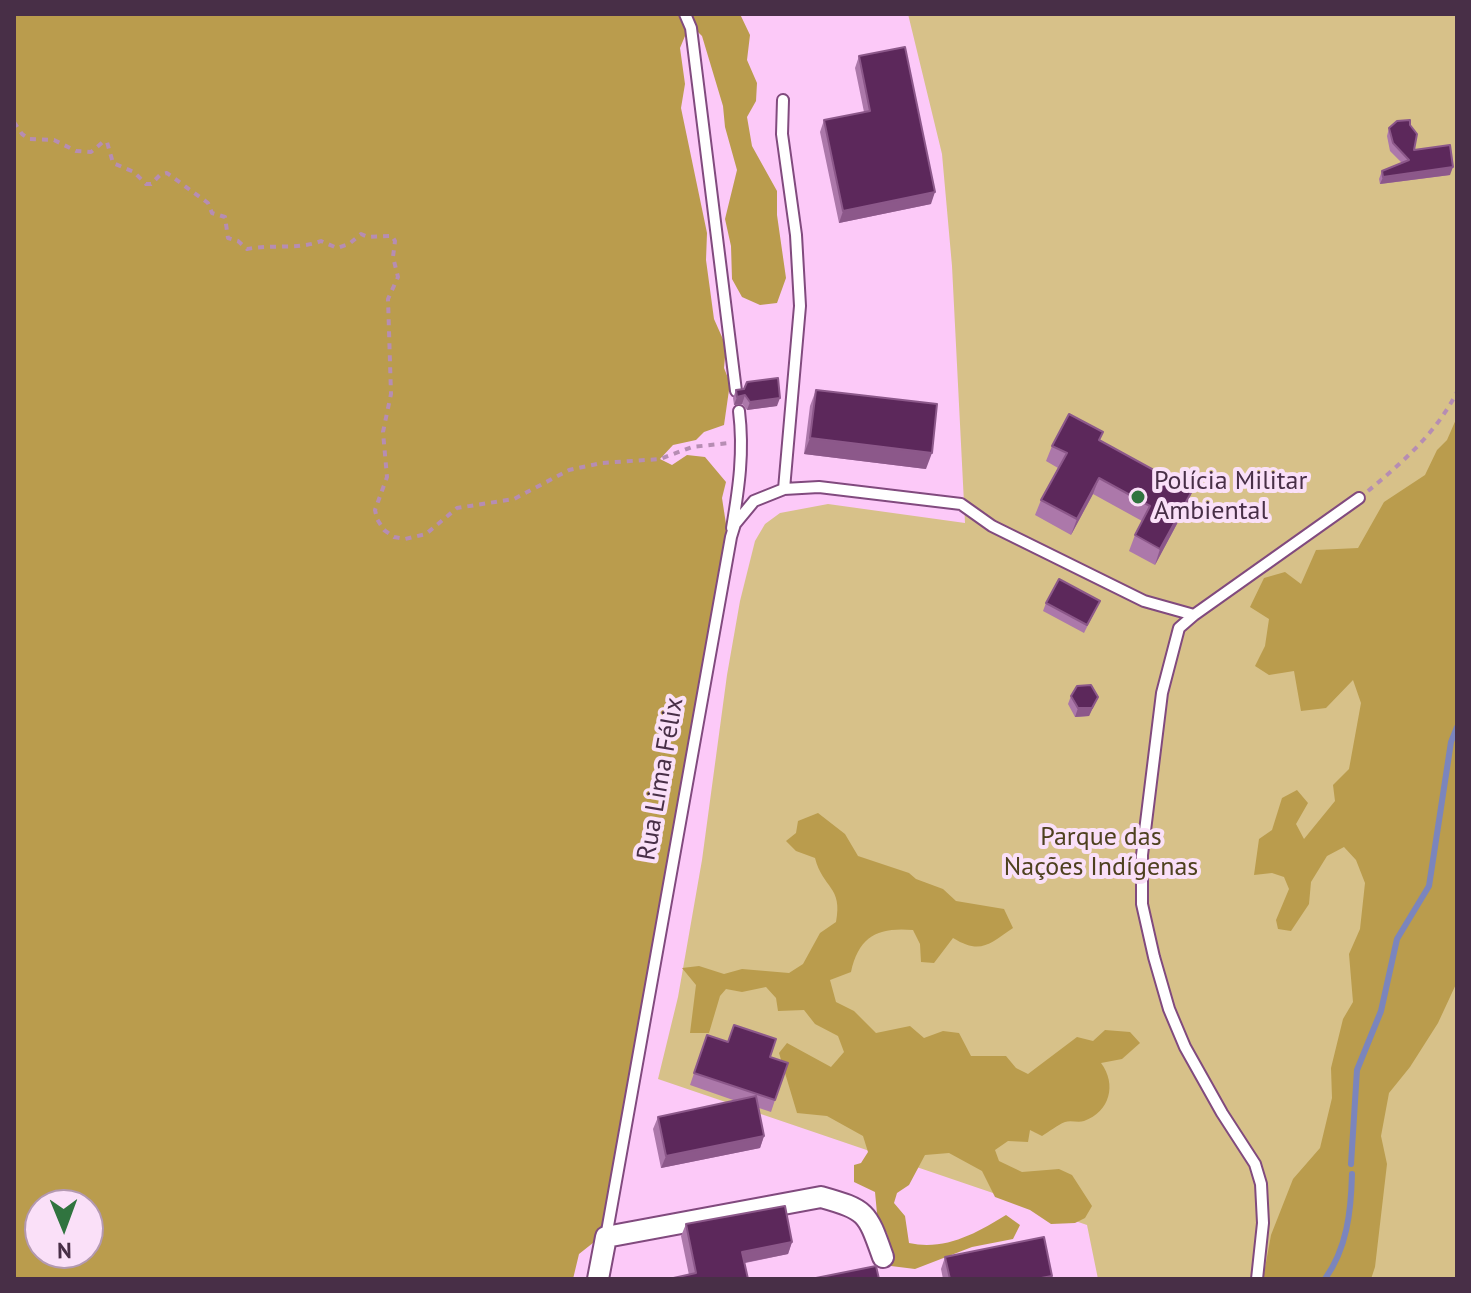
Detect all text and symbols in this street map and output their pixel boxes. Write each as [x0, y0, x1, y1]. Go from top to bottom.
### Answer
place label: Polícia Militar Ambiental [1154, 466, 1307, 528]
marker: Polícia Militar Ambiental [1129, 488, 1147, 506]
street label: Rua Lima Félix [631, 695, 691, 863]
park label: Parque das Nações Indígenas [1004, 822, 1198, 884]
north arrow [24, 1189, 104, 1269]
text: N [57, 1237, 72, 1265]

